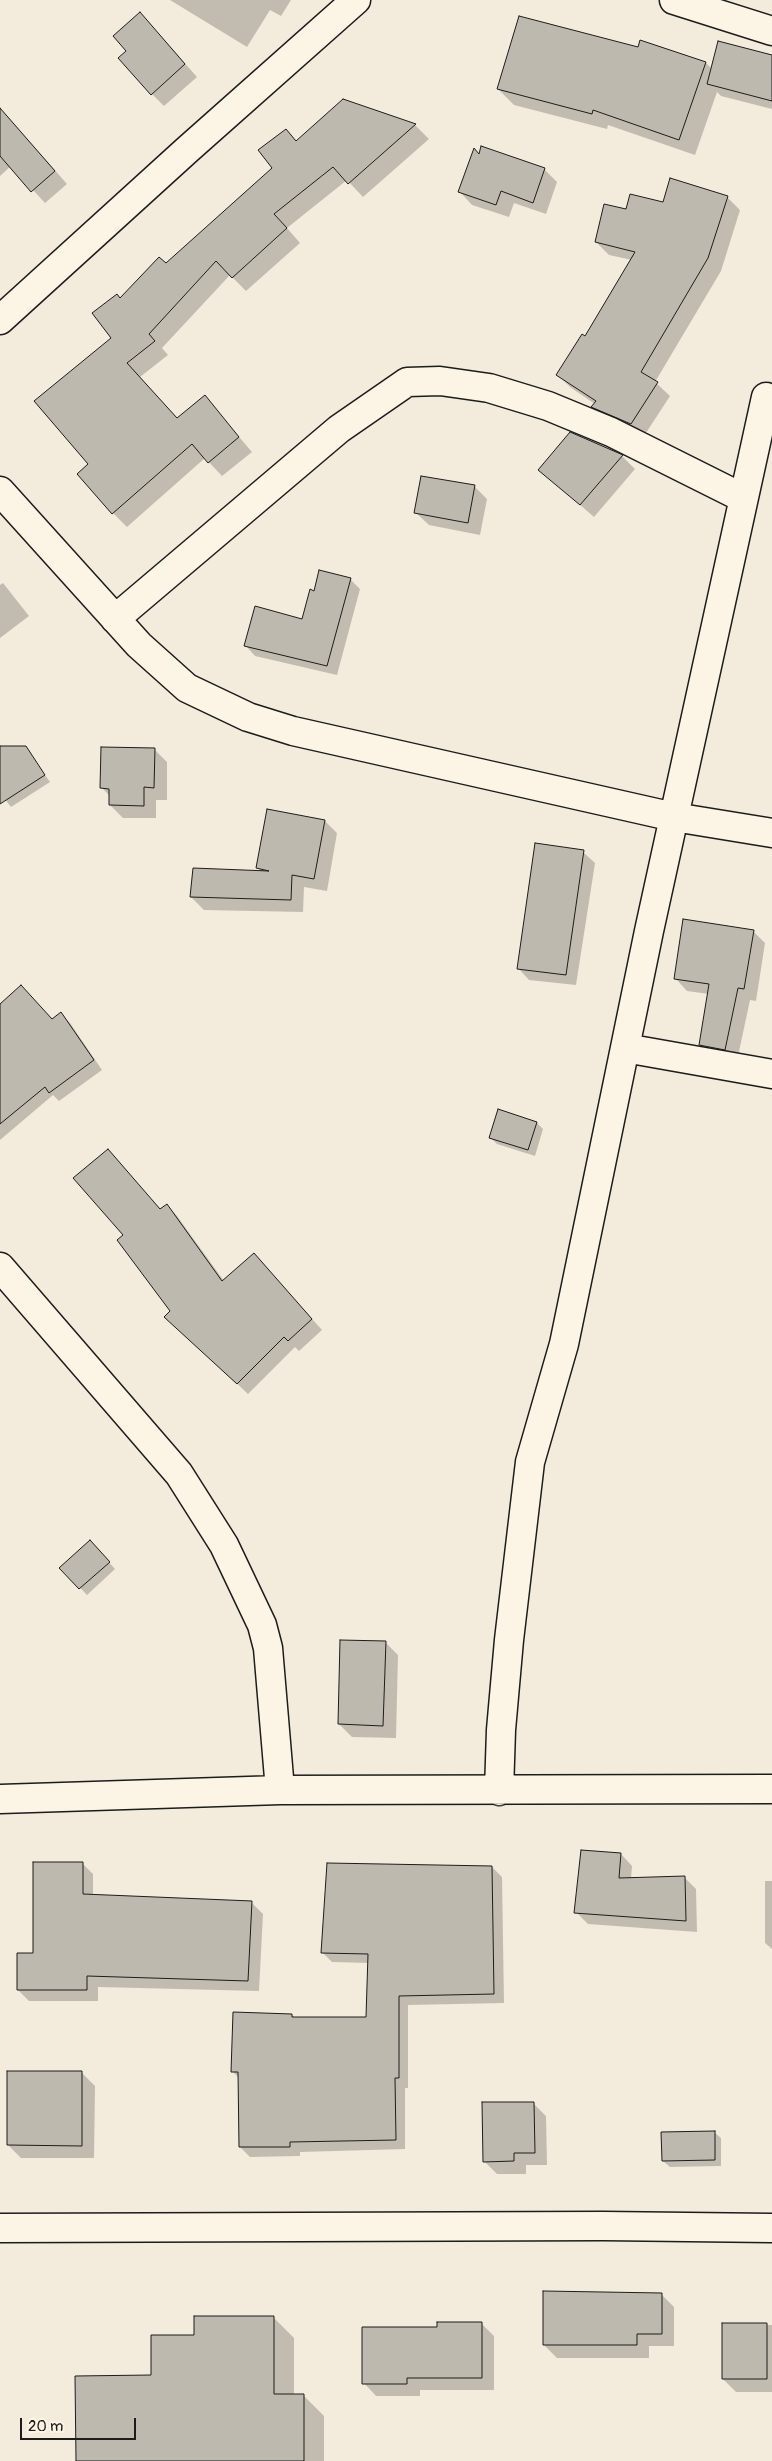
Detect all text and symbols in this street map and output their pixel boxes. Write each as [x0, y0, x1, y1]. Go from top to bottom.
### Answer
scale bar [22, 2408, 139, 2440]
text: 20 m [28, 2417, 63, 2436]

